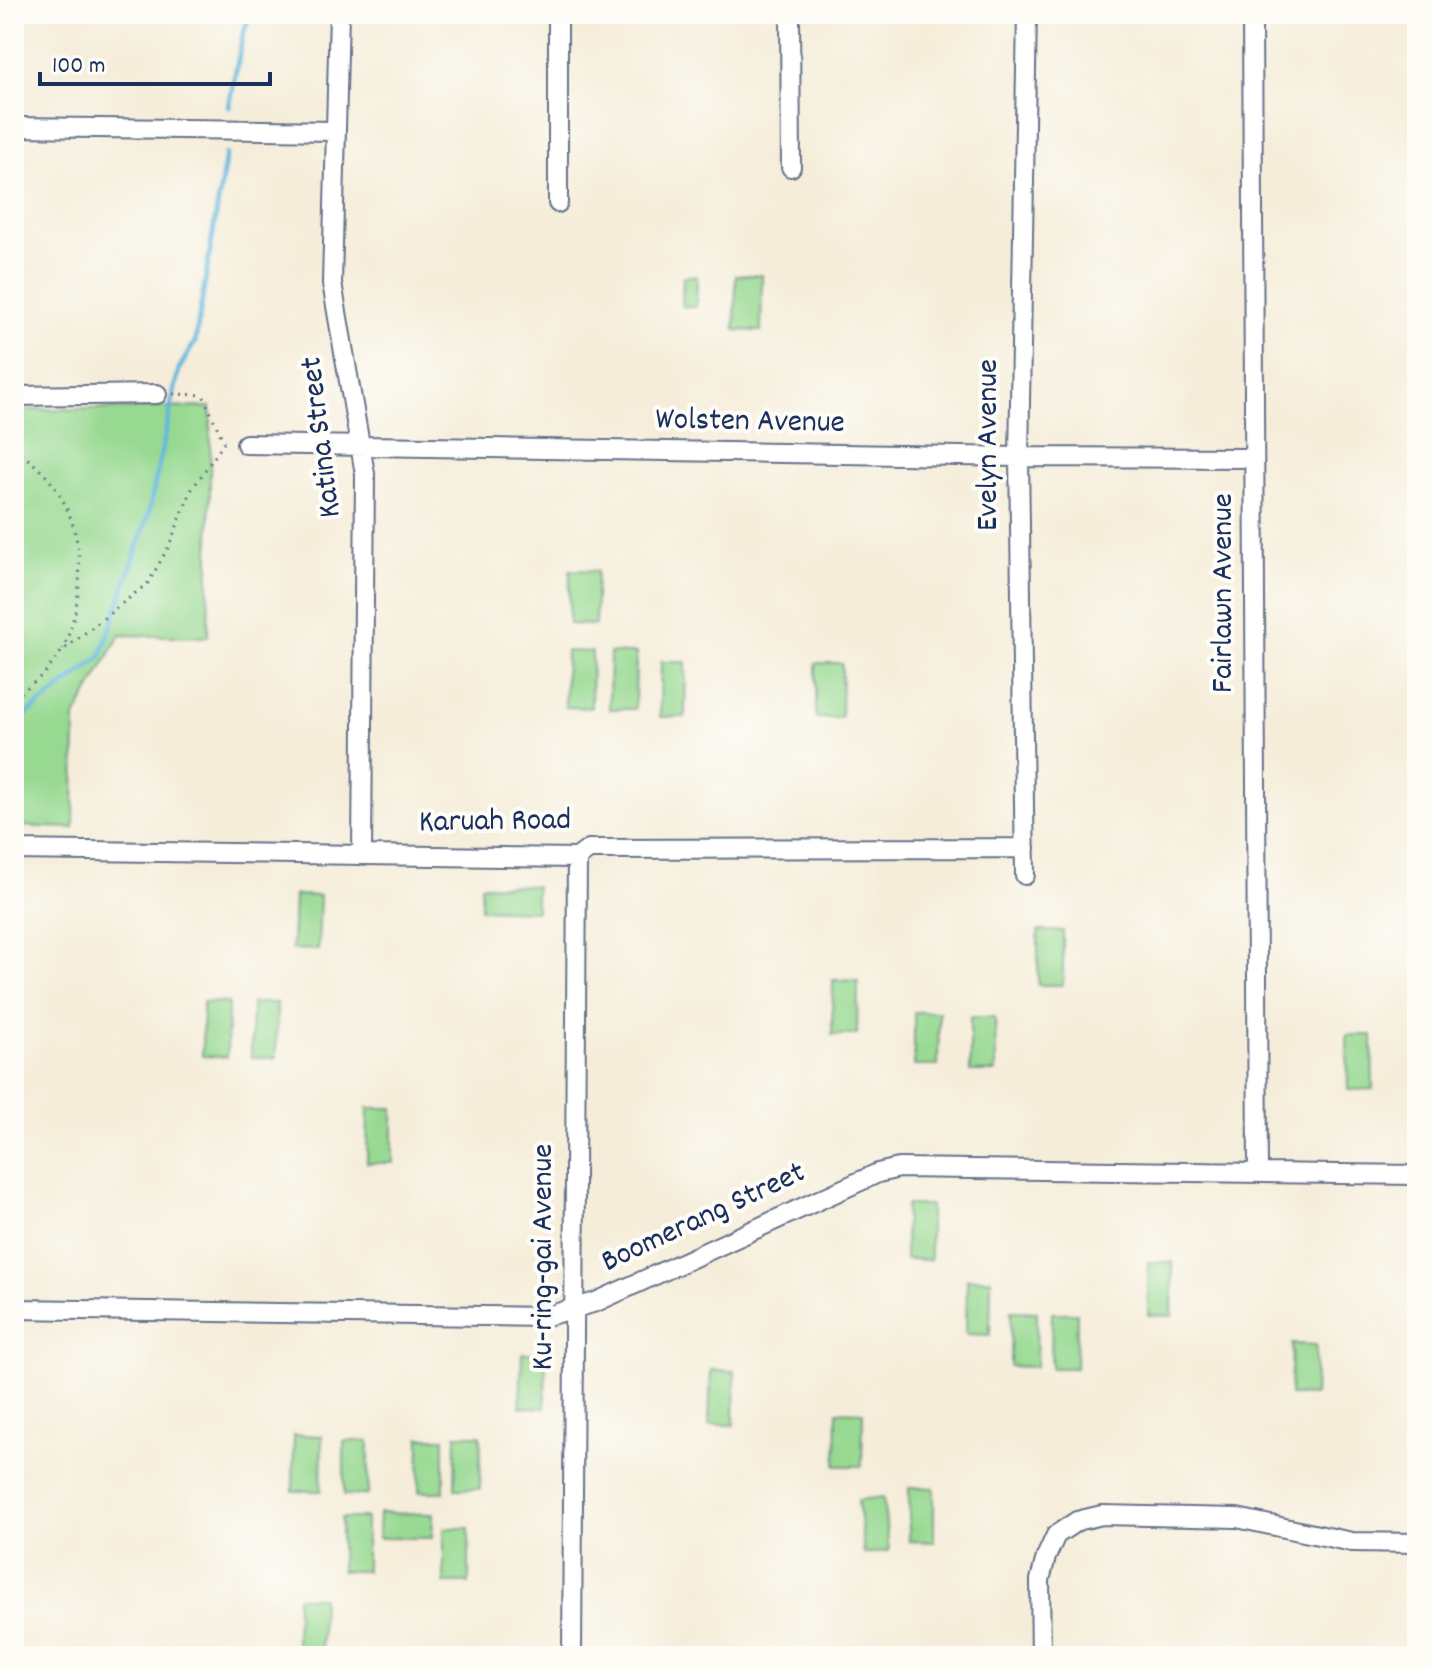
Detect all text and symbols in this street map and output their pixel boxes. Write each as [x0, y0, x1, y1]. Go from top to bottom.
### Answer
scale bar [40, 36, 270, 86]
text: 100 m [52, 50, 105, 84]
street label: Katina Street [290, 353, 356, 520]
street label: Evelyn Avenue [967, 359, 1013, 531]
street label: Wolsten Avenue [655, 398, 845, 448]
street label: Fairlawn Avenue [1202, 493, 1248, 693]
street label: Karuah Road [418, 799, 572, 847]
street label: Ku-ring-gai Avenue [522, 1144, 568, 1370]
street label: Boomerang Street [594, 1151, 814, 1286]

